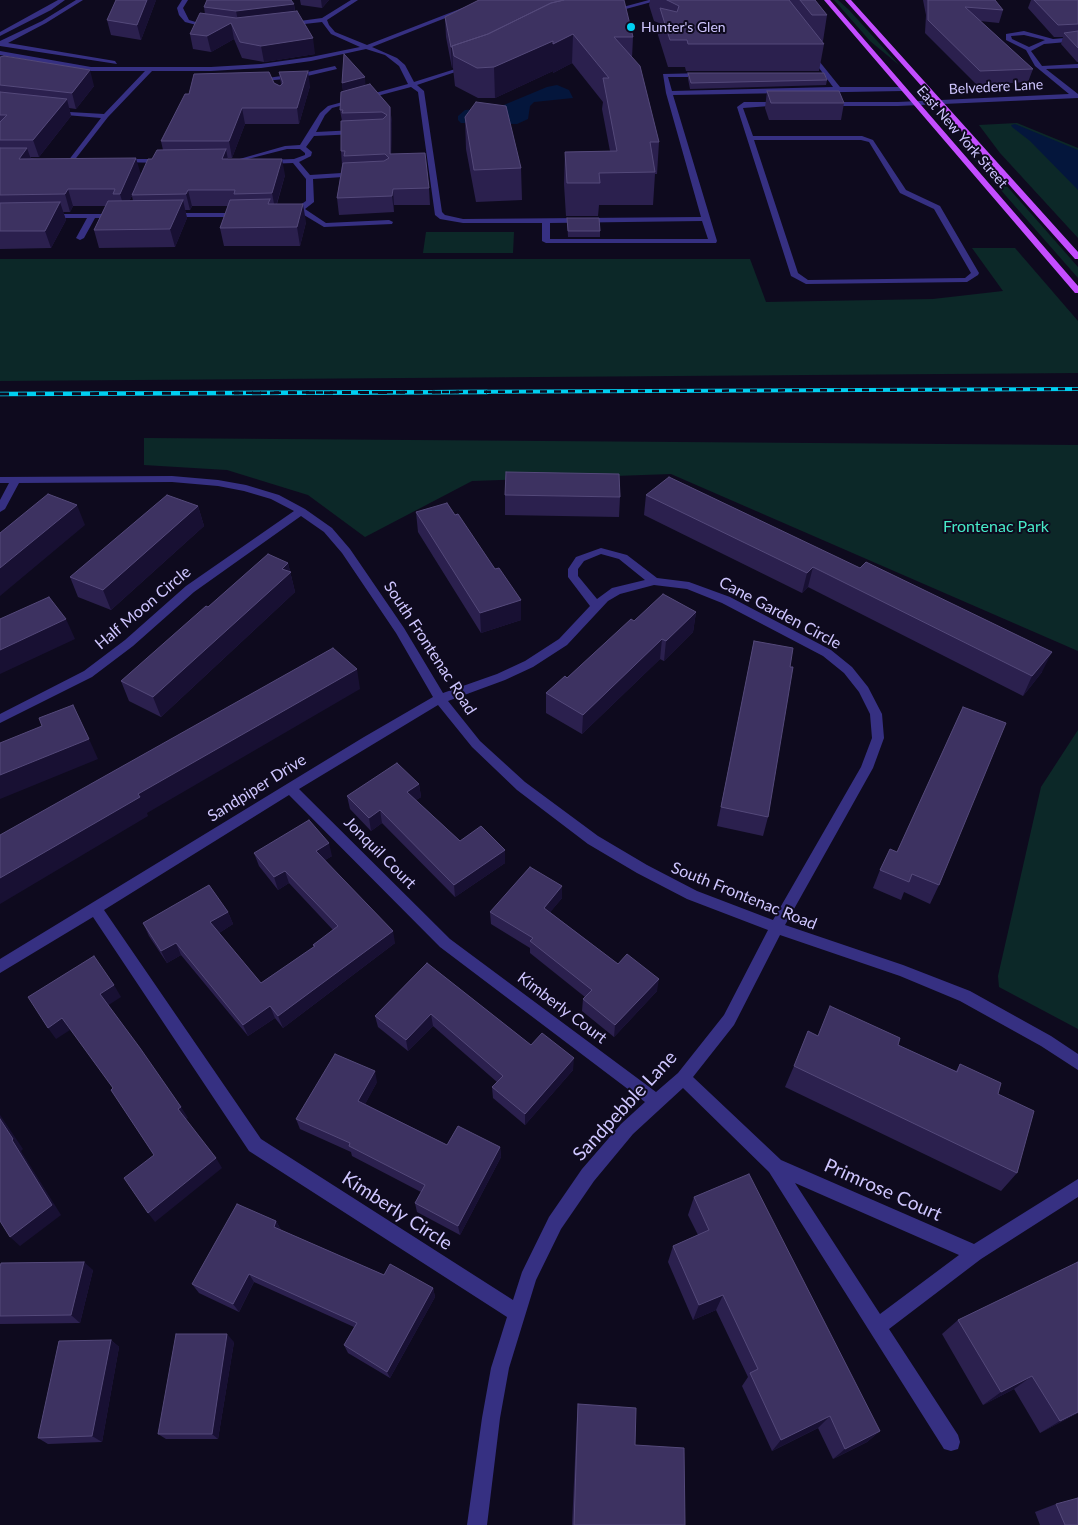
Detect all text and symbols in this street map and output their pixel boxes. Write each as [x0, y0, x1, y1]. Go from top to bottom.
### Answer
place label: Hunter's Glen [641, 19, 726, 35]
marker: Hunter's Glen [625, 21, 637, 33]
street label: Belvedere Lane [948, 76, 1044, 98]
street label: East New York Street [913, 83, 1011, 191]
park label: Frontenac Park [943, 517, 1049, 537]
street label: Half Moon Circle [91, 562, 195, 654]
street label: Cane Garden Circle [716, 573, 844, 653]
street label: South Frontenac Road [380, 578, 480, 718]
street label: Sandpiper Drive [204, 750, 310, 826]
street label: Jonquil Court [340, 813, 420, 893]
street label: South Frontenac Road [668, 858, 820, 934]
street label: Kimberly Court [513, 968, 611, 1048]
street label: Sandpebble Lane [568, 1046, 682, 1166]
street label: Primrose Court [821, 1154, 945, 1226]
street label: Kimberly Circle [338, 1167, 456, 1255]

